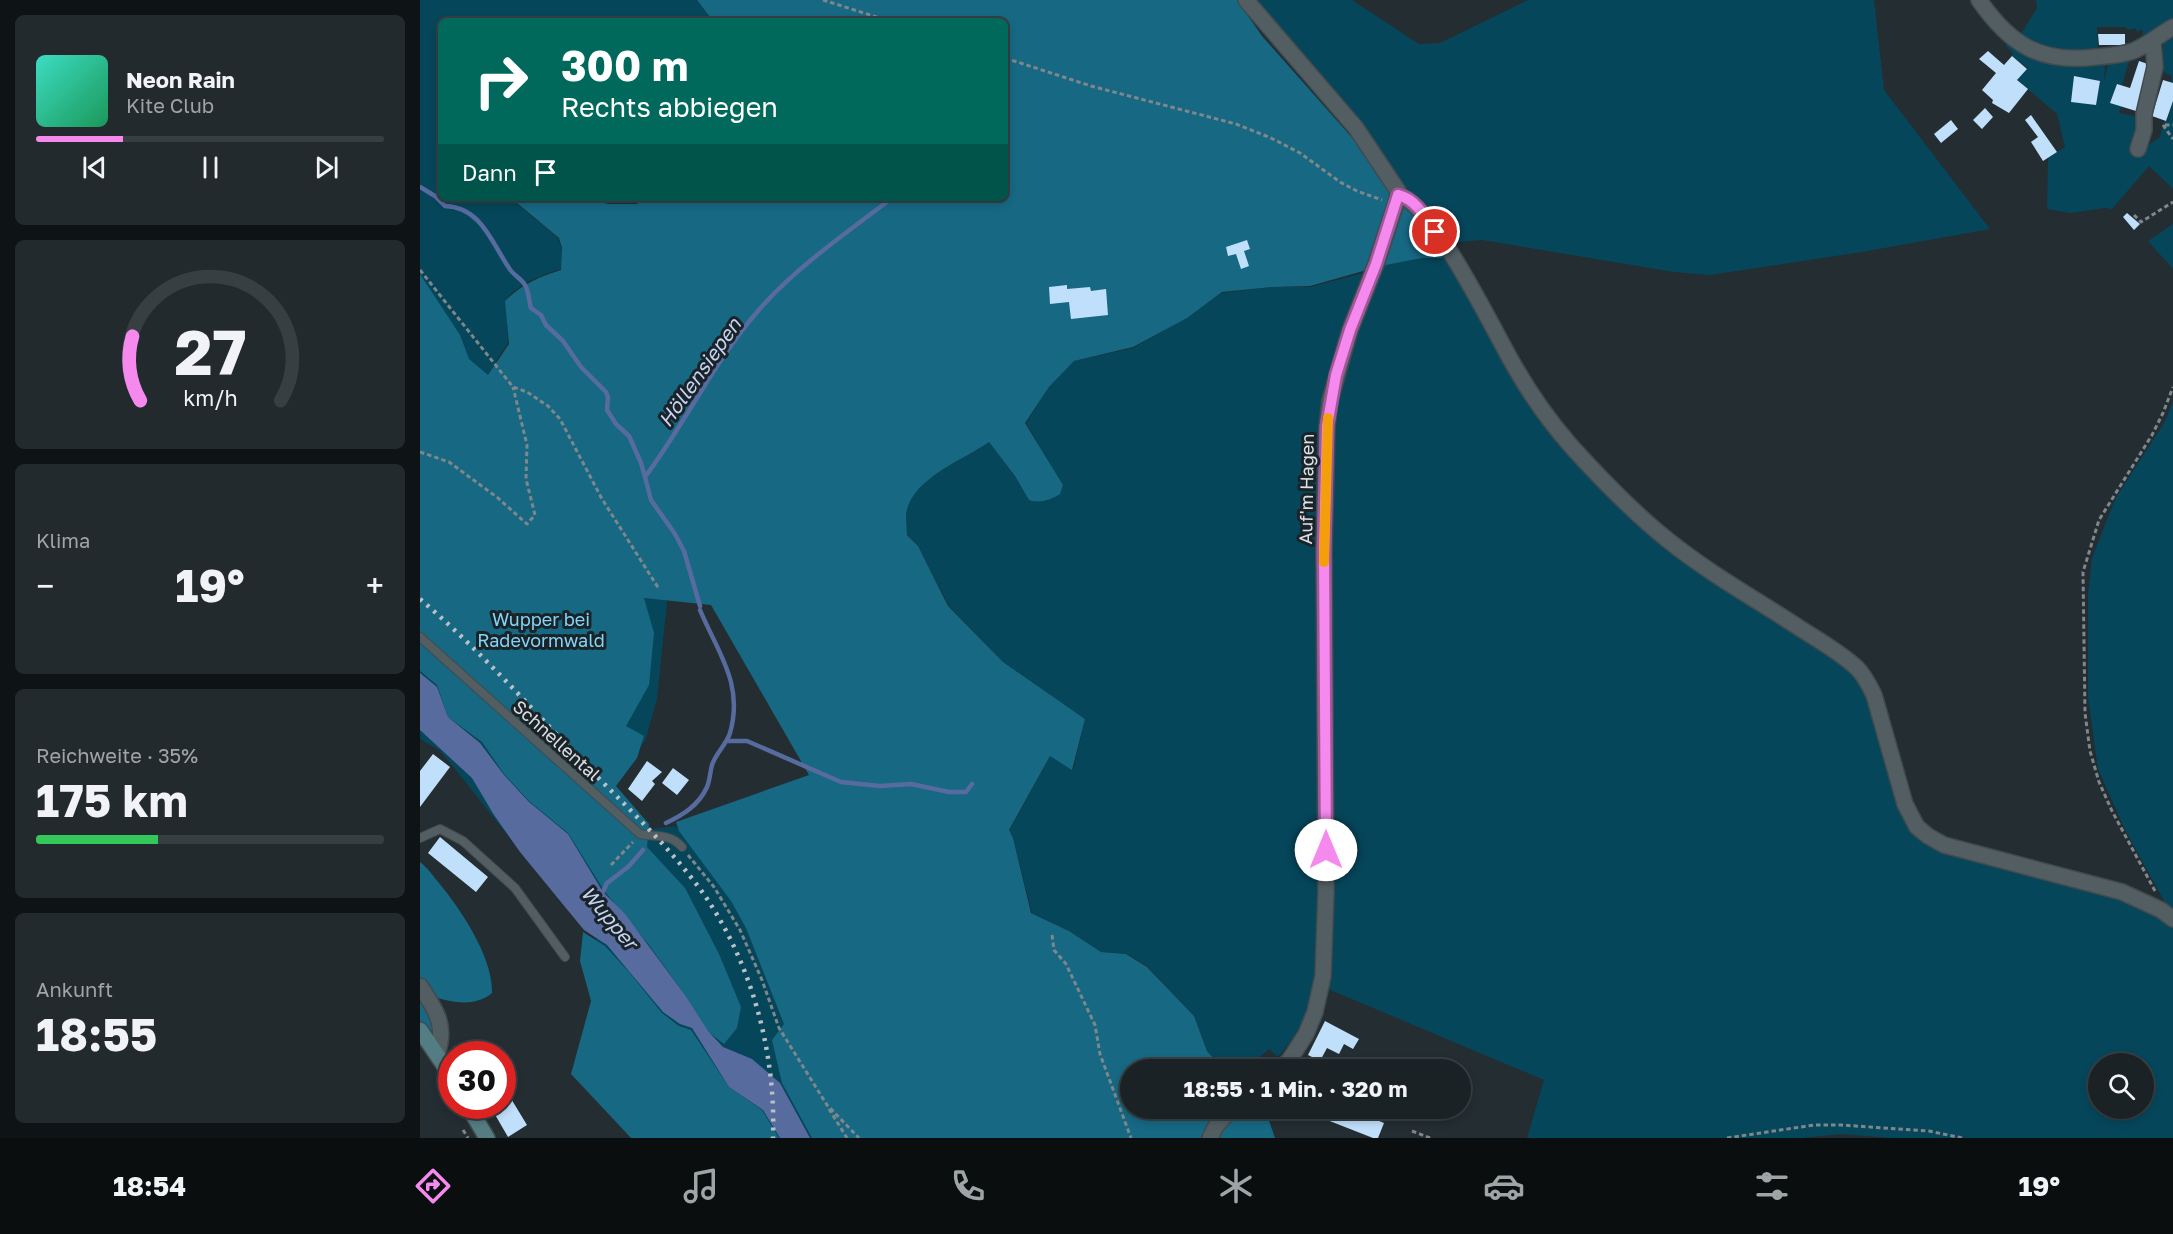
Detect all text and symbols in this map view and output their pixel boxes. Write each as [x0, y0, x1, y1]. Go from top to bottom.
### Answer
text: 300 m [561, 40, 688, 90]
icon: right [462, 42, 540, 120]
text: Neon Rain [126, 66, 235, 93]
text: Rechts abbiegen [561, 91, 778, 123]
text: Kite Club [126, 93, 214, 117]
icon: previous [78, 151, 111, 184]
icon: pause [194, 151, 227, 184]
icon: next [310, 151, 343, 184]
icon: arrive [529, 156, 562, 189]
text: Dann [462, 159, 517, 186]
pin [1409, 206, 1460, 257]
icon: arrive [1418, 215, 1451, 248]
water label: Höllensiepen [653, 312, 746, 431]
text: 27 [174, 315, 246, 390]
text: km/h [183, 386, 237, 412]
street label: Auf'm Hagen [1294, 433, 1318, 545]
text: Klima [36, 528, 90, 552]
text: 19° [175, 558, 245, 612]
text: − [36, 566, 54, 605]
text: + [366, 566, 384, 605]
park label: Wupper bei Radevormwald [477, 608, 605, 651]
street label: Schnellental [509, 695, 605, 785]
text: Reichweite · 35% [36, 743, 198, 767]
text: 175 km [36, 773, 188, 827]
position arrow [1294, 818, 1358, 882]
water label: Wupper [577, 881, 645, 956]
text: Ankunft [36, 977, 113, 1001]
text: 18:55 [36, 1007, 157, 1061]
speed limit sign: 30 [438, 1041, 516, 1119]
map controls [2088, 1053, 2154, 1119]
button: search [2088, 1053, 2154, 1119]
text: 18:55 · 1 Min. · 320 m [1183, 1075, 1408, 1102]
icon: directions [412, 1165, 454, 1207]
icon: music [680, 1165, 722, 1207]
icon: phone [947, 1165, 989, 1207]
icon: climate [1215, 1165, 1257, 1207]
icon: car [1483, 1165, 1525, 1207]
icon: filters [1751, 1165, 1793, 1207]
text: 18:54 [113, 1170, 186, 1202]
text: 19° [2018, 1170, 2060, 1202]

